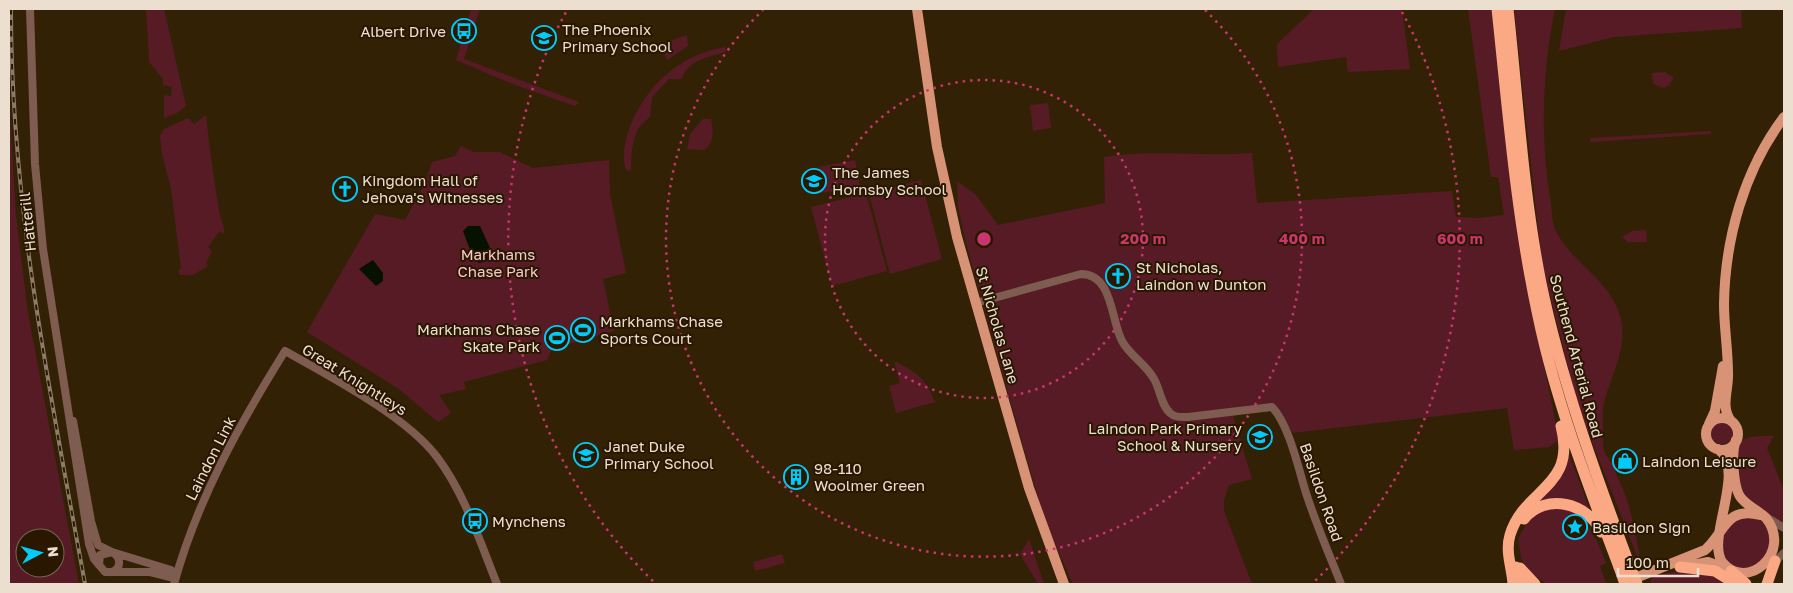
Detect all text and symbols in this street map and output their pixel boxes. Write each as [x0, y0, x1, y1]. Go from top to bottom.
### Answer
bus stop icon: Albert Drive [451, 18, 477, 44]
place label: The Phoenix Primary School [562, 20, 672, 55]
place label: Albert Drive [360, 22, 446, 40]
school or university icon: The Phoenix Primary School [531, 25, 557, 51]
place label: The James Hornsby School [832, 163, 947, 198]
school or university icon: The James Hornsby School [801, 168, 827, 194]
place label: Kingdom Hall of Jehova's Witnesses [362, 171, 503, 206]
church icon: Kingdom Hall of Jehova's Witnesses [332, 176, 358, 202]
street label: Hatterill [15, 191, 39, 253]
text: 200 m [1120, 229, 1166, 247]
text: 400 m [1279, 229, 1325, 247]
text: 600 m [1437, 229, 1483, 247]
centre of rings [975, 230, 993, 248]
park label: Markhams Chase Park [458, 245, 539, 280]
place label: St Nicholas, Laindon w Dunton [1136, 258, 1266, 293]
church icon: St Nicholas, Laindon w Dunton [1105, 263, 1131, 289]
street label: St Nicholas Lane [973, 264, 1023, 386]
street label: Southend Arterial Road [1547, 272, 1607, 440]
place label: Markhams Chase Sports Court [600, 312, 723, 347]
sports icon: Markhams Chase Sports Court [570, 317, 596, 343]
place label: Markhams Chase Skate Park [417, 320, 541, 355]
sports icon: Markhams Chase Skate Park [544, 325, 570, 351]
street label: Great Knightleys [299, 339, 411, 419]
street label: Laindon Link [181, 413, 239, 503]
place label: Laindon Park Primary School & Nursery [1088, 419, 1243, 454]
school or university icon: Laindon Park Primary School & Nursery [1247, 424, 1273, 450]
place label: Janet Duke Primary School [604, 437, 714, 472]
street label: Basildon Road [1297, 440, 1347, 544]
school or university icon: Janet Duke Primary School [573, 442, 599, 468]
shop icon: Laindon Leisure [1612, 448, 1638, 474]
place label: Laindon Leisure [1642, 452, 1756, 470]
place label: 98-110 Woolmer Green [814, 459, 925, 494]
building icon: 98-110 Woolmer Green [783, 464, 809, 490]
bus stop icon: Mynchens [462, 508, 488, 534]
place label: Mynchens [492, 512, 566, 530]
place icon: Basildon Sign [1562, 514, 1588, 540]
place label: Basildon Sign [1592, 518, 1690, 536]
north arrow [15, 528, 65, 578]
text: N [44, 545, 62, 558]
scale bar [1618, 546, 1698, 578]
text: 100 m [1626, 553, 1669, 571]

